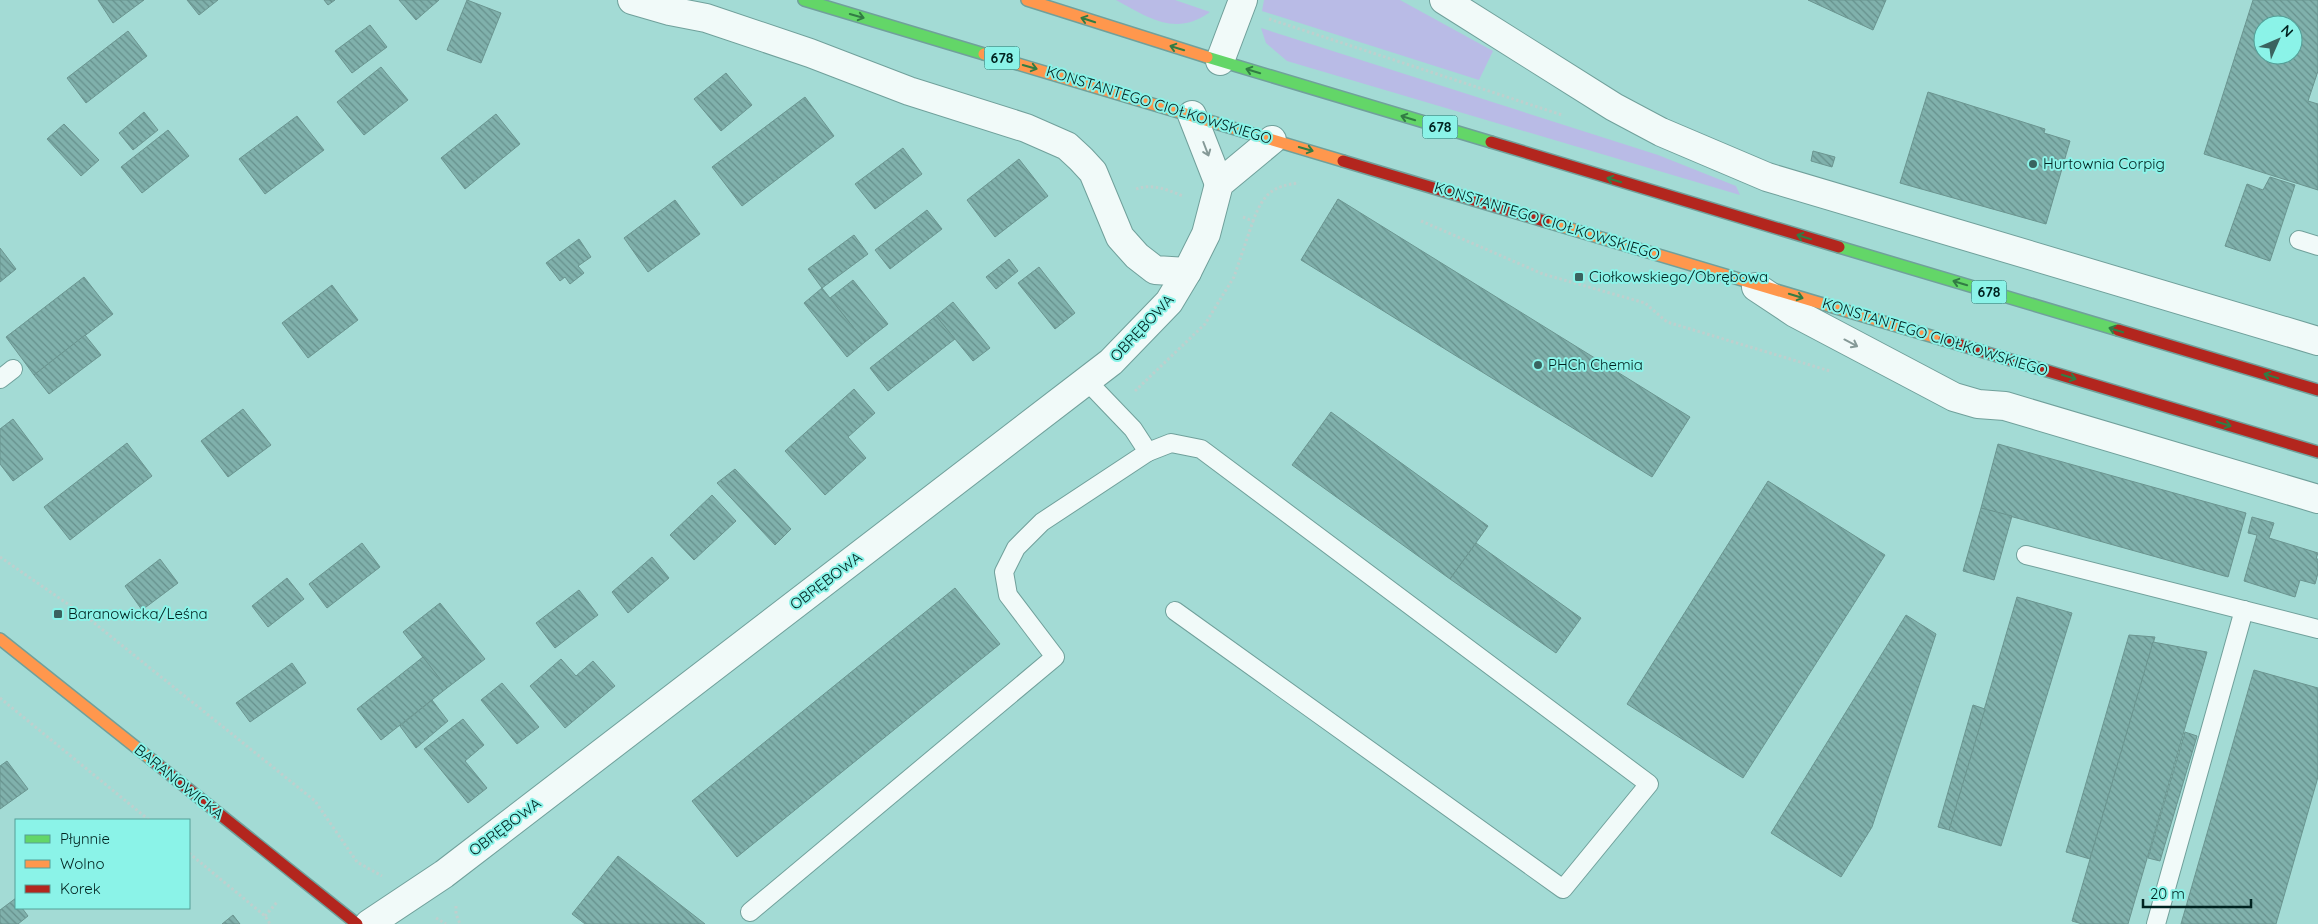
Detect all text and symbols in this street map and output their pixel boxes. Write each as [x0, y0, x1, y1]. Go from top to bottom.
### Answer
one-way arrow [849, 11, 865, 21]
one-way arrow [1080, 14, 1096, 24]
north arrow [2253, 15, 2303, 65]
text: N [2277, 21, 2297, 41]
one-way arrow [1169, 42, 1185, 52]
road number: 678 [984, 46, 1020, 70]
street label: KONSTANTEGO CIOŁKOWSKIEGO [1044, 61, 1274, 148]
one-way arrow [1022, 62, 1038, 72]
one-way arrow [1245, 65, 1261, 75]
one-way arrow [1401, 112, 1417, 122]
road number: 678 [1422, 115, 1458, 138]
one-way arrow [1202, 141, 1211, 156]
one-way arrow [1298, 145, 1314, 155]
place label: Hurtownia Corpig [2043, 154, 2165, 173]
marker: Hurtownia Corpig [2027, 158, 2039, 170]
one-way arrow [1607, 174, 1623, 184]
street label: KONSTANTEGO CIOŁKOWSKIEGO [1432, 177, 1662, 264]
one-way arrow [1797, 231, 1813, 241]
place label: Ciołkowskiego/Obrębowa [1589, 267, 1768, 286]
marker: Ciołkowskiego/Obrębowa [1573, 271, 1585, 283]
one-way arrow [1952, 278, 1968, 288]
road number: 678 [1972, 280, 2006, 304]
street label: OBRĘBOWA [1106, 290, 1178, 365]
one-way arrow [1787, 291, 1803, 301]
street label: KONSTANTEGO CIOŁKOWSKIEGO [1820, 293, 2050, 380]
one-way arrow [2108, 324, 2124, 334]
one-way arrow [1843, 338, 1858, 348]
place label: PHCh Chemia [1548, 355, 1643, 374]
marker: PHCh Chemia [1532, 359, 1544, 371]
one-way arrow [2264, 371, 2280, 381]
one-way arrow [2060, 373, 2076, 383]
one-way arrow [2216, 420, 2232, 430]
street label: OBRĘBOWA [786, 547, 866, 614]
place label: Baranowicka/Leśna [68, 604, 208, 623]
marker: Baranowicka/Leśna [52, 608, 64, 620]
street label: BARANOWICKA [131, 740, 228, 824]
street label: OBRĘBOWA [465, 793, 545, 860]
legend [15, 819, 190, 909]
text: Płynnie [60, 829, 110, 848]
text: Wolno [60, 854, 105, 873]
scale bar [2143, 876, 2250, 908]
text: Korek [60, 879, 101, 898]
text: 20 m [2150, 884, 2185, 903]

